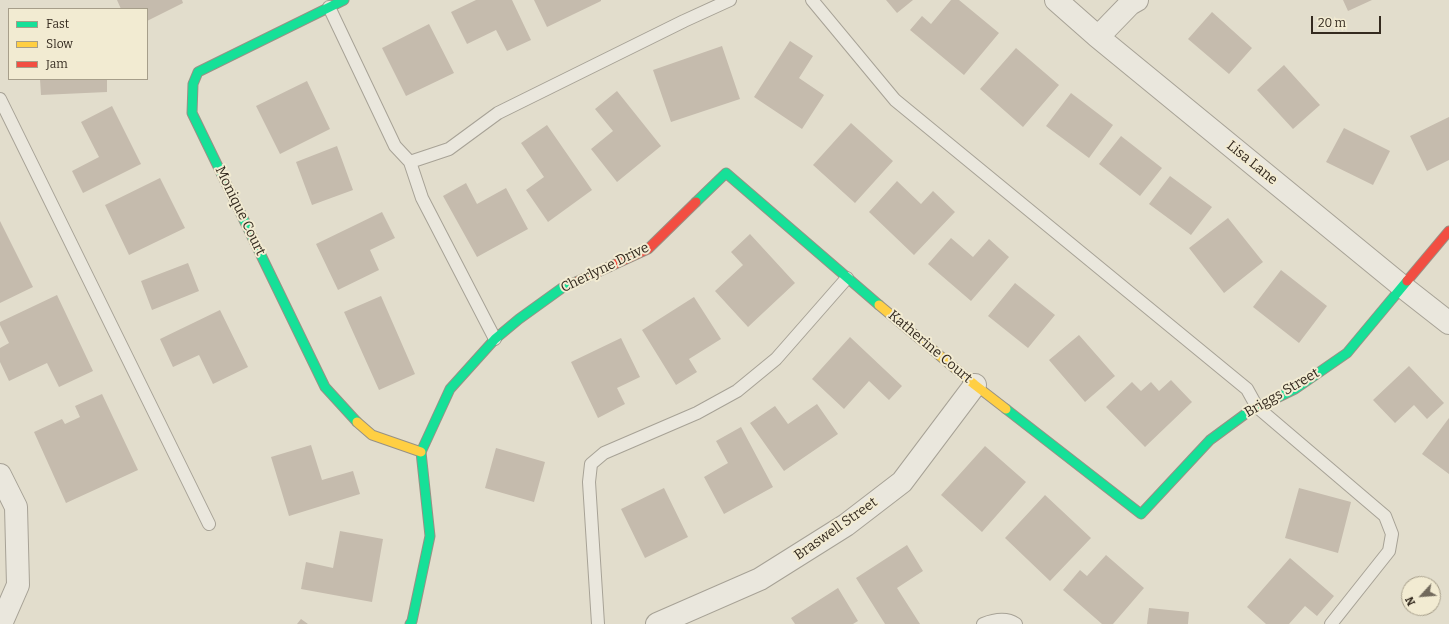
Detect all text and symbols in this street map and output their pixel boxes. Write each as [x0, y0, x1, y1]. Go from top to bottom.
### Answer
legend [8, 8, 148, 80]
scale bar [1313, 8, 1383, 34]
text: 20 m [1318, 16, 1346, 30]
text: Fast [46, 17, 69, 31]
text: Slow [46, 37, 73, 51]
text: Jam [46, 57, 68, 71]
street label: Lisa Lane [1223, 137, 1281, 189]
street label: Monique Court [211, 164, 269, 258]
street label: Cherlyne Drive [558, 239, 652, 297]
street label: Katherine Court [885, 307, 975, 387]
street label: Briggs Street [1242, 365, 1322, 421]
street label: Braswell Street [791, 494, 881, 564]
north arrow [1401, 576, 1441, 616]
text: N [1403, 594, 1418, 608]

